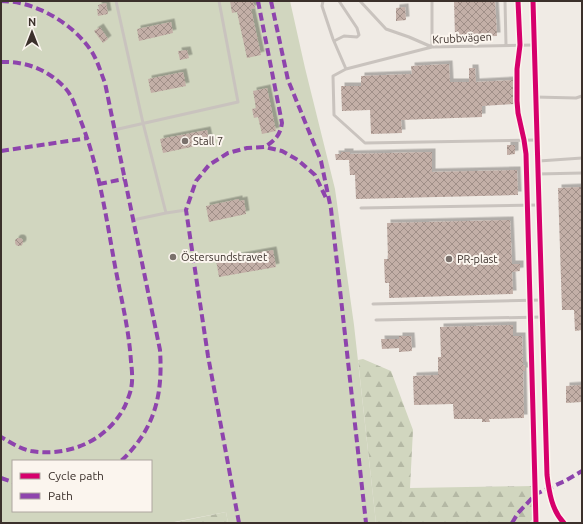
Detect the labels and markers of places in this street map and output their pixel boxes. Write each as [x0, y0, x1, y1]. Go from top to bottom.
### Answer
place label: Stall 7 [193, 135, 223, 147]
marker: Stall 7 [180, 136, 190, 146]
place label: Östersundstravet [181, 251, 268, 263]
marker: Östersundstravet [168, 252, 178, 262]
place label: PR-plast [457, 253, 498, 265]
marker: PR-plast [444, 254, 454, 264]

